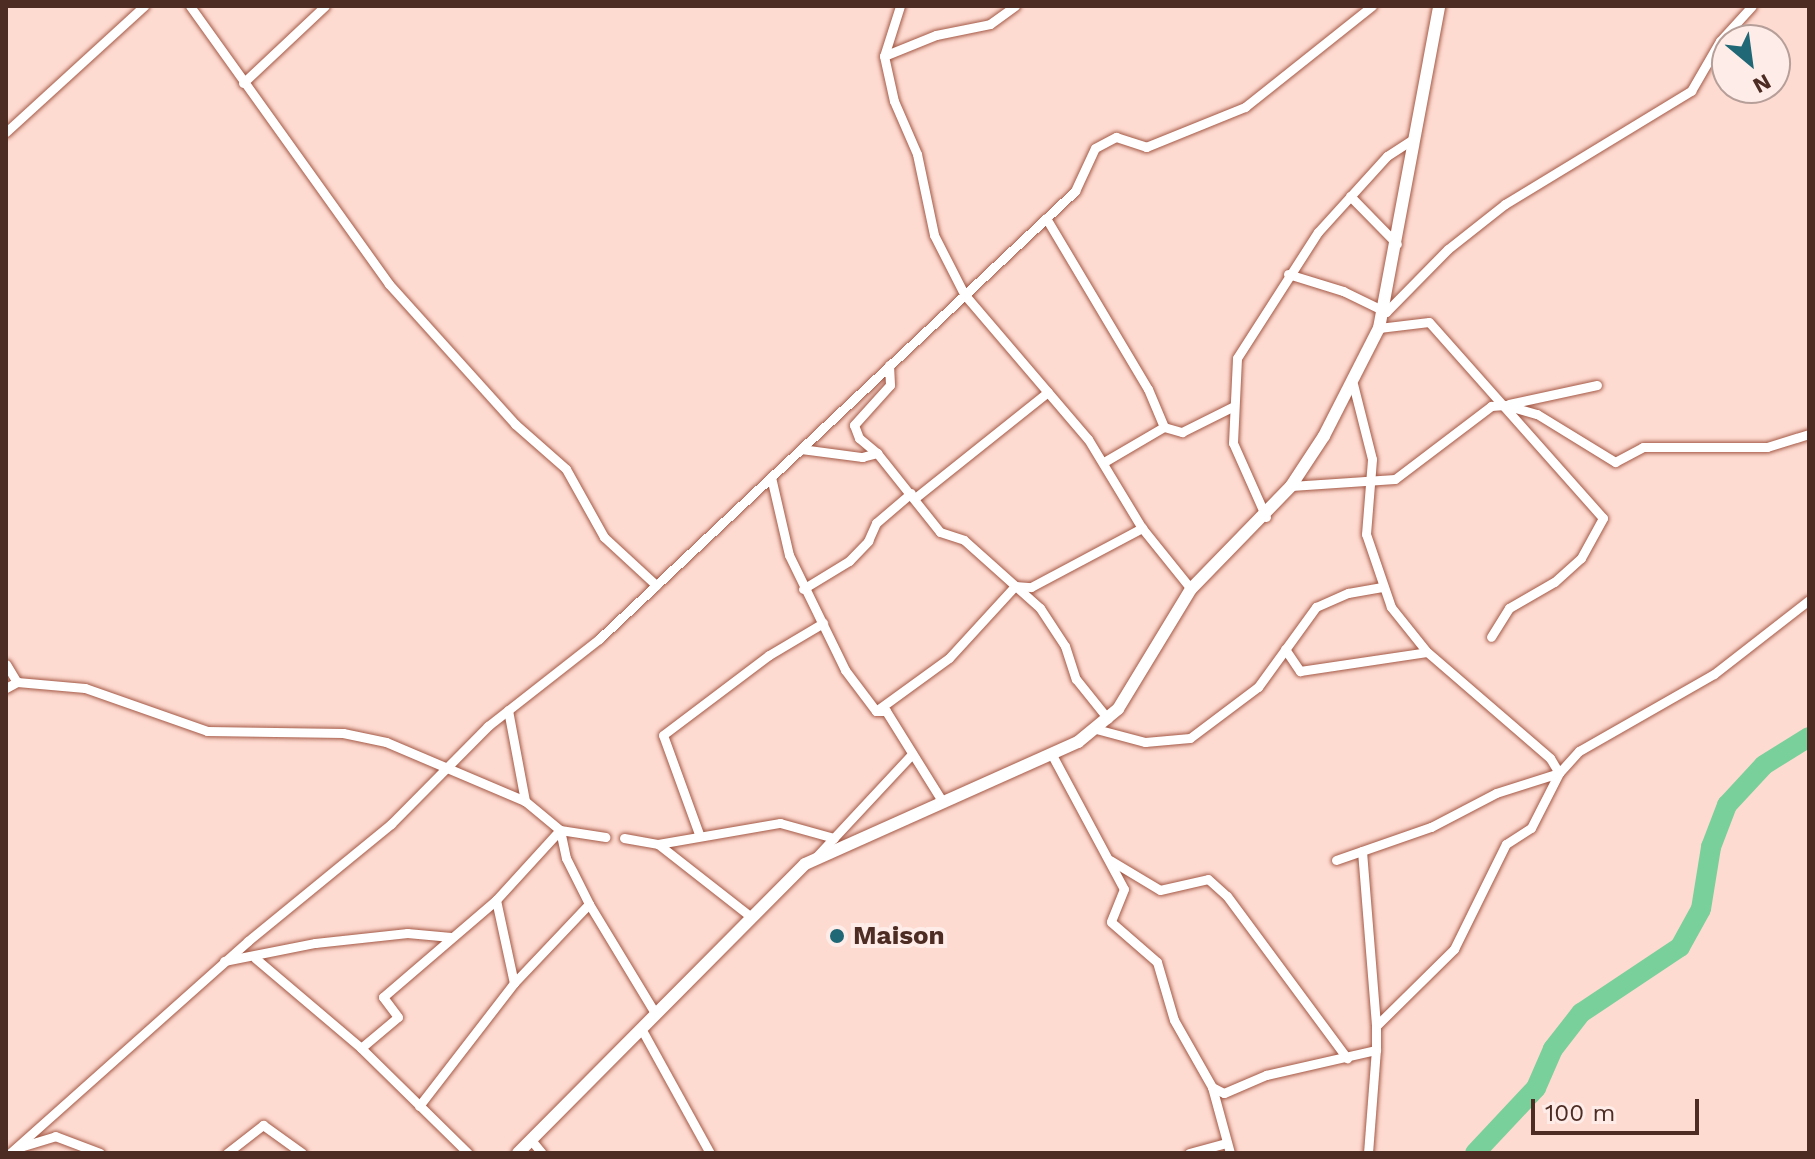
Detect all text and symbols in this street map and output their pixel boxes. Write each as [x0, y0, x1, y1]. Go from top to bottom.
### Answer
north arrow [1711, 24, 1791, 104]
text: N [1749, 69, 1775, 99]
place label: Maison [853, 920, 945, 952]
marker: Maison [828, 927, 846, 945]
scale bar [1535, 1083, 1703, 1133]
text: 100 m [1545, 1099, 1615, 1127]

